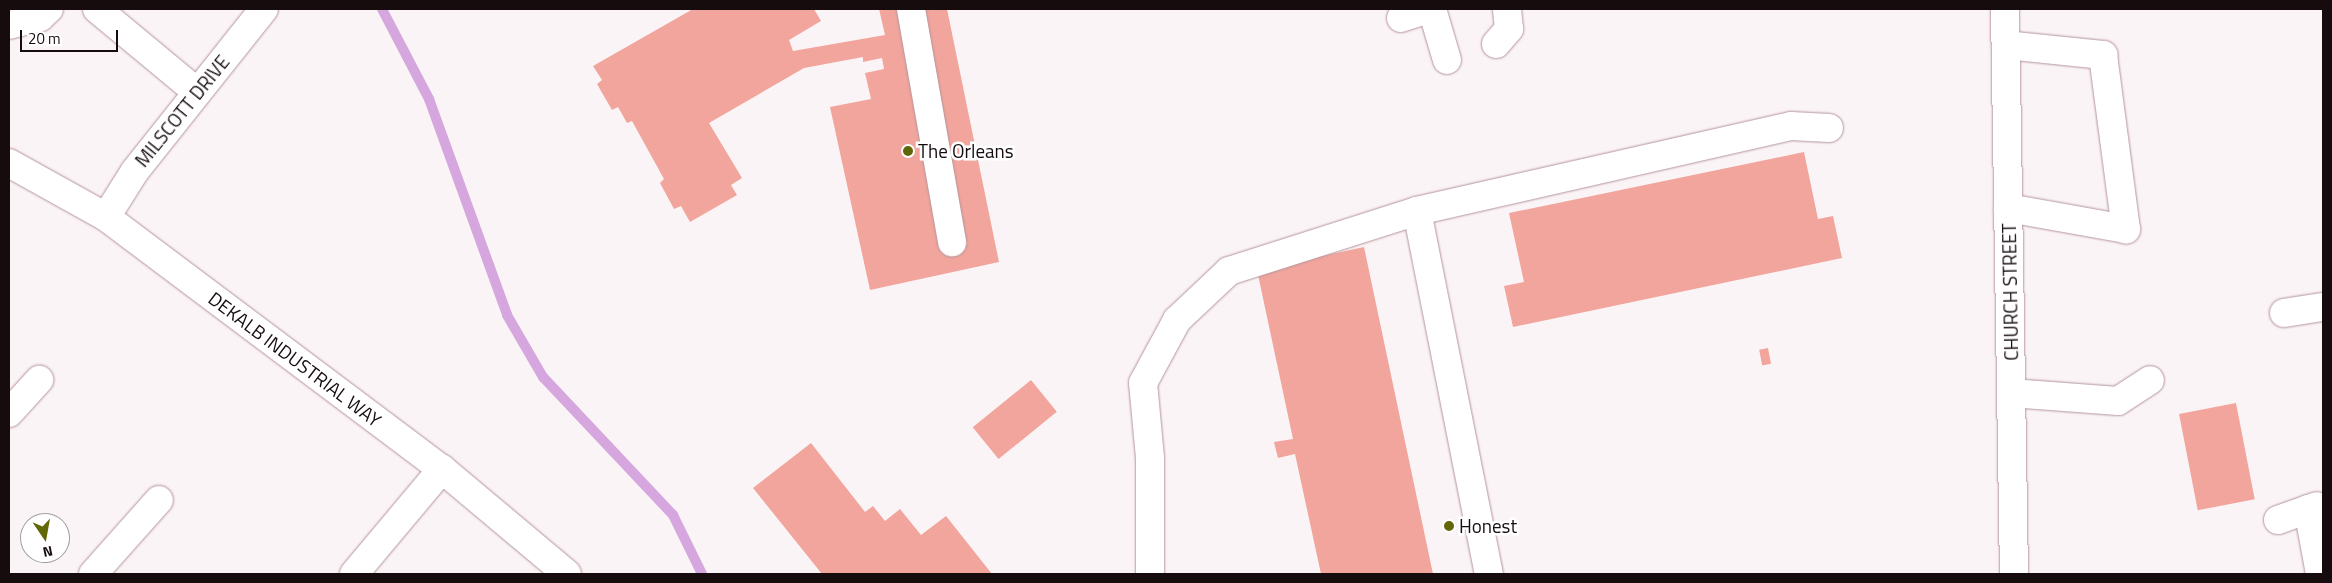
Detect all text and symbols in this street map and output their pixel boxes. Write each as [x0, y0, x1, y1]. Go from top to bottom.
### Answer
scale bar [22, 20, 120, 52]
text: 20 m [28, 27, 61, 50]
street label: MILSCOTT DRIVE [130, 51, 234, 171]
place label: The Orleans [918, 140, 1014, 162]
marker: The Orleans [902, 145, 914, 157]
street label: CHURCH STREET [1997, 223, 2023, 361]
street label: DEKALB INDUSTRIAL WAY [204, 287, 386, 431]
north arrow [20, 513, 70, 563]
place label: Honest [1459, 515, 1517, 537]
marker: Honest [1443, 520, 1455, 532]
text: N [41, 541, 55, 563]

